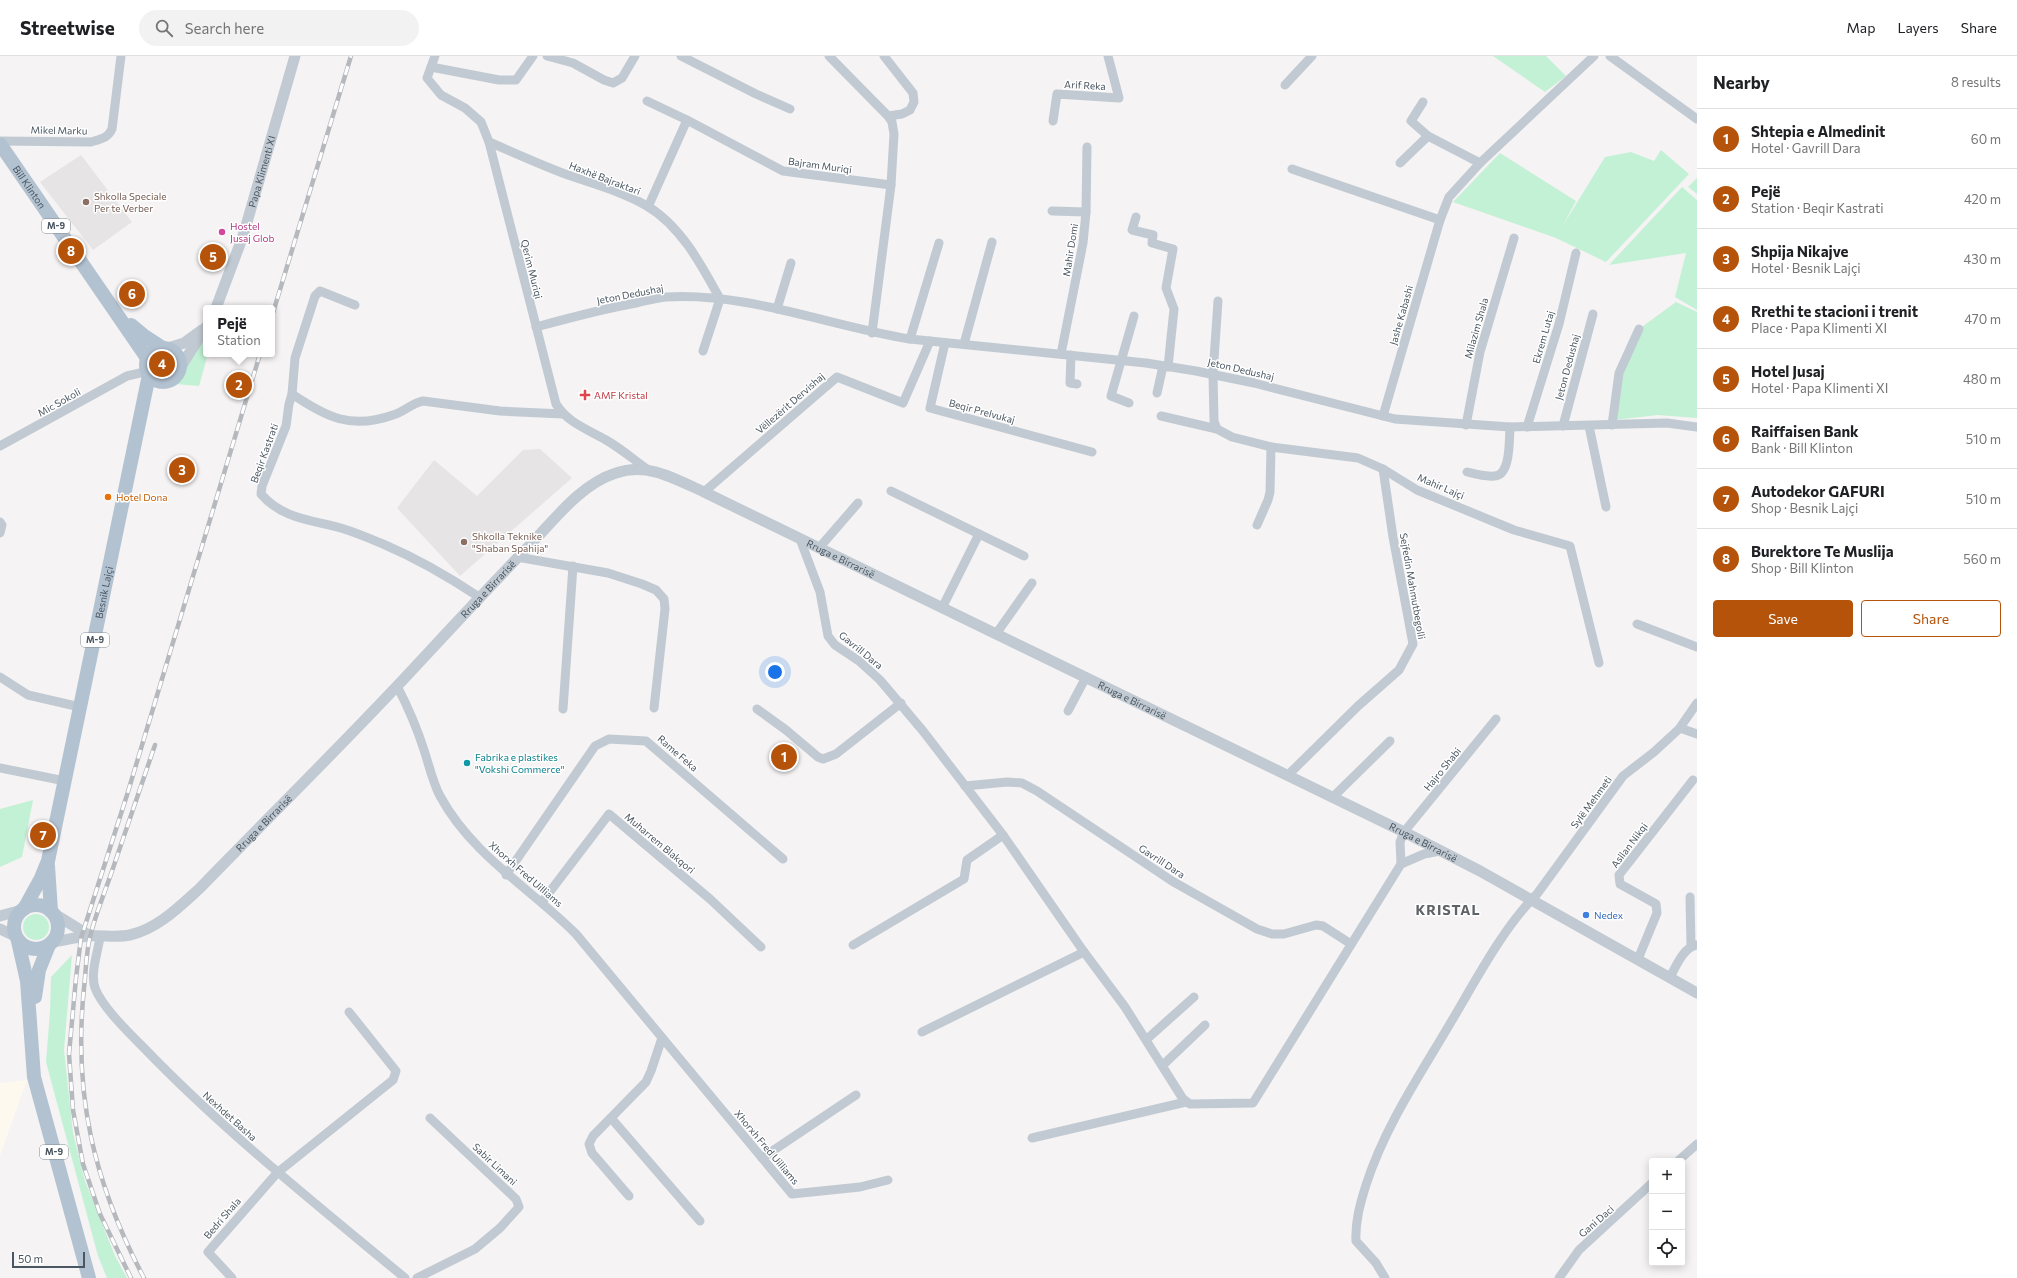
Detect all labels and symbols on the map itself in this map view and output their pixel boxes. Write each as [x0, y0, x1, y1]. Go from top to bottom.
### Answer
street label: Arif Reka [1064, 78, 1106, 92]
street label: Mikel Marku [31, 124, 87, 136]
street label: Papa Klimenti XI [246, 134, 278, 209]
street label: Bajram Muriqi [787, 155, 853, 175]
street label: Haxhë Bajraktari [568, 159, 642, 197]
street label: Bill Klinton [11, 163, 48, 211]
place label: Shkolla Speciale Per te Verber [94, 190, 167, 214]
marker: Shkolla Speciale Per te Verber [81, 197, 91, 207]
road number: M-9 [42, 219, 70, 233]
place label: Hostel Jusaj Glob [230, 220, 275, 244]
street label: Mahir Domi [1060, 223, 1080, 277]
marker: Hostel Jusaj Glob [217, 227, 227, 237]
pin: 8 [58, 236, 84, 266]
street label: Qerim Muriqi [519, 238, 545, 300]
pin: 5 [200, 242, 226, 272]
pin: 6 [119, 279, 145, 309]
street label: Jeton Dedushaj [596, 282, 664, 306]
street label: Jashe Kabashi [1387, 284, 1415, 346]
street label: Milazim Shala [1462, 296, 1490, 360]
street label: Ekrem Lutaj [1530, 309, 1556, 365]
street label: Jeton Dedushaj [1552, 333, 1582, 401]
pin: 4 [149, 349, 175, 379]
street label: Jeton Dedushaj [1207, 356, 1275, 382]
pin: 2 [226, 370, 252, 400]
street label: Vëllezërit Dervishaj [753, 370, 827, 436]
street label: Mic Sokoli [35, 385, 83, 419]
marker: AMF Kristal [579, 389, 591, 401]
place label: AMF Kristal [594, 389, 648, 401]
street label: Beqir Prelvukaj [948, 396, 1016, 426]
street label: Beqir Kastrati [248, 422, 280, 484]
pin: 3 [169, 455, 195, 485]
street label: Mahir Lajçi [1416, 471, 1466, 501]
place label: Hotel Dona [116, 491, 167, 503]
marker: Hotel Dona [103, 492, 113, 502]
place label: Shkolla Teknike "Shaban Spahija" [472, 530, 548, 554]
street label: Sejfedin Mahmutbegolli [1398, 532, 1428, 640]
marker: Shkolla Teknike "Shaban Spahija" [459, 537, 469, 547]
street label: Rruga e Birrarisë [805, 537, 877, 580]
street label: Rruga e Birrarisë [458, 558, 518, 620]
street label: Besnik Lajçi [93, 565, 115, 620]
street label: Gavrill Dara [837, 629, 885, 671]
road number: M-9 [81, 633, 109, 647]
your location [765, 662, 785, 682]
street label: Rruga e Birrarisë [1096, 678, 1168, 722]
street label: Rame Feka [655, 732, 701, 774]
pin: 1 [771, 742, 797, 772]
street label: Hajro Shabi [1421, 745, 1463, 793]
place label: Fabrika e plastikes "Vokshi Commerce" [475, 751, 565, 775]
marker: Fabrika e plastikes "Vokshi Commerce" [462, 758, 472, 768]
street label: Sylë Mehmeti [1568, 774, 1614, 830]
street label: Rruga e Birrarisë [233, 792, 294, 854]
street label: Muharrem Blakqori [623, 810, 697, 876]
pin: 7 [30, 820, 56, 850]
street label: Rruga e Birrarisë [1387, 820, 1459, 864]
street label: Asllan Nikqi [1608, 820, 1650, 870]
street label: Xhorxh Fred Uilliams [487, 839, 566, 910]
street label: Gavrill Dara [1137, 842, 1187, 880]
district label: KRISTAL [1415, 901, 1481, 918]
place label: Nedex [1594, 909, 1624, 921]
marker: Nedex [1581, 910, 1591, 920]
street label: Nexhdet Basha [201, 1089, 259, 1143]
street label: Xhorxh Fred Uilliams [732, 1107, 802, 1187]
street label: Sabir Limani [470, 1140, 520, 1188]
road number: M-9 [40, 1145, 68, 1159]
street label: Bedri Shala [201, 1195, 243, 1241]
street label: Gani Daci [1576, 1202, 1616, 1240]
scale bar [12, 1250, 85, 1269]

